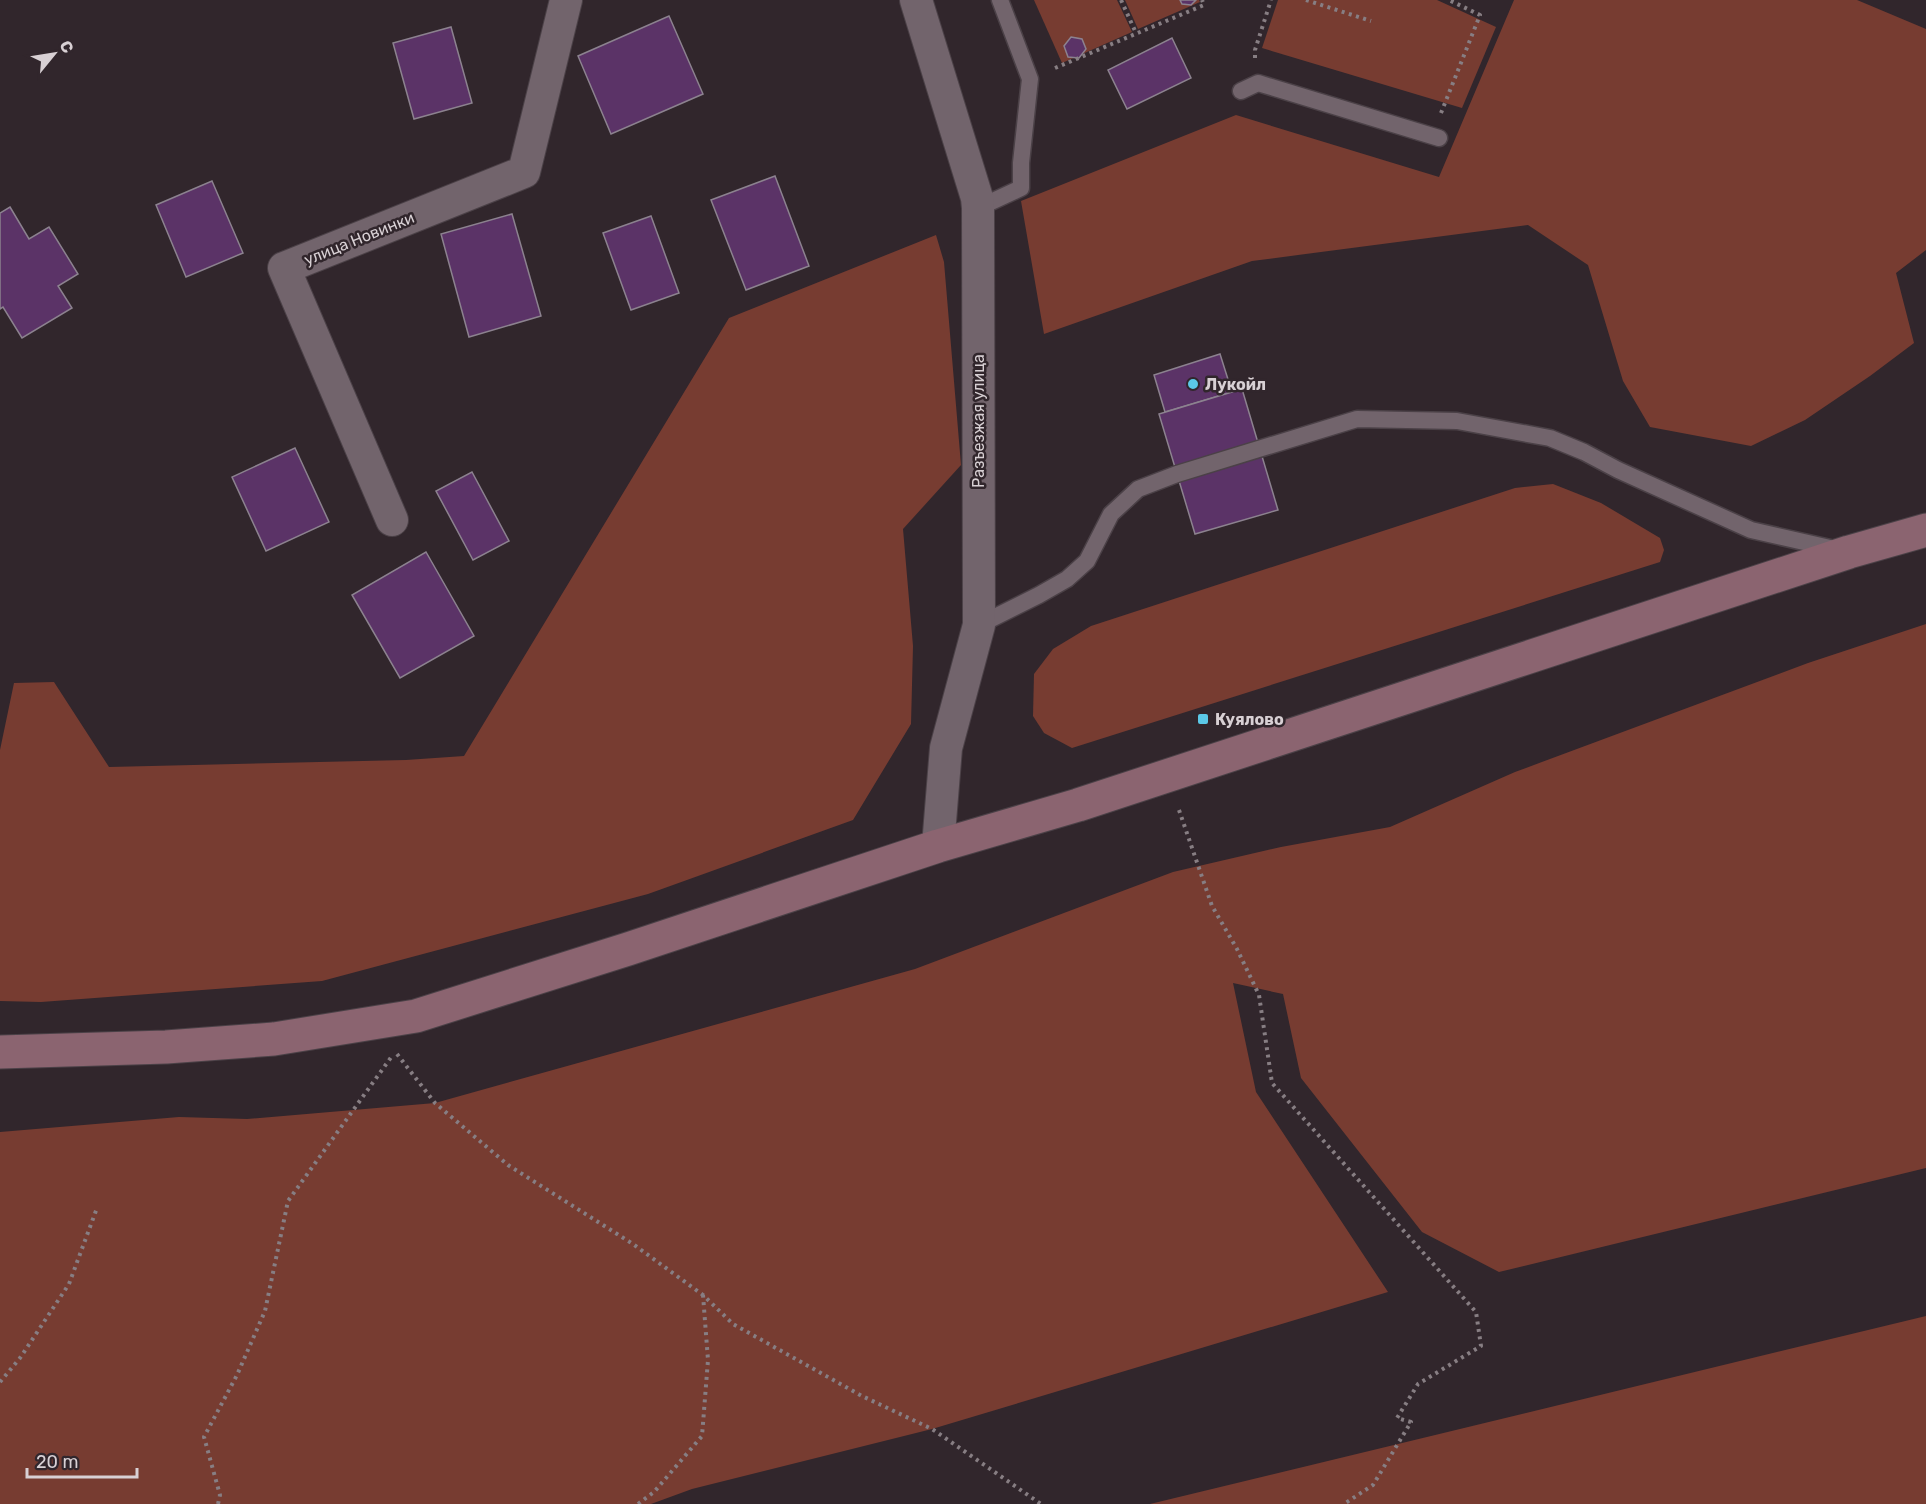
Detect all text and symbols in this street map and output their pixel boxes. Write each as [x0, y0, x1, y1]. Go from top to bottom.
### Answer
north arrow [24, 24, 84, 84]
text: С [56, 37, 78, 56]
street label: улица Новинки [301, 208, 417, 269]
street label: Разъезжая улица [969, 354, 988, 488]
place label: Лукойл [1205, 375, 1266, 394]
marker: Лукойл [1186, 377, 1200, 391]
place label: Куялово [1215, 710, 1284, 729]
marker: Куялово [1196, 712, 1210, 726]
scale bar [27, 1441, 136, 1479]
text: 20 m [36, 1451, 78, 1473]

